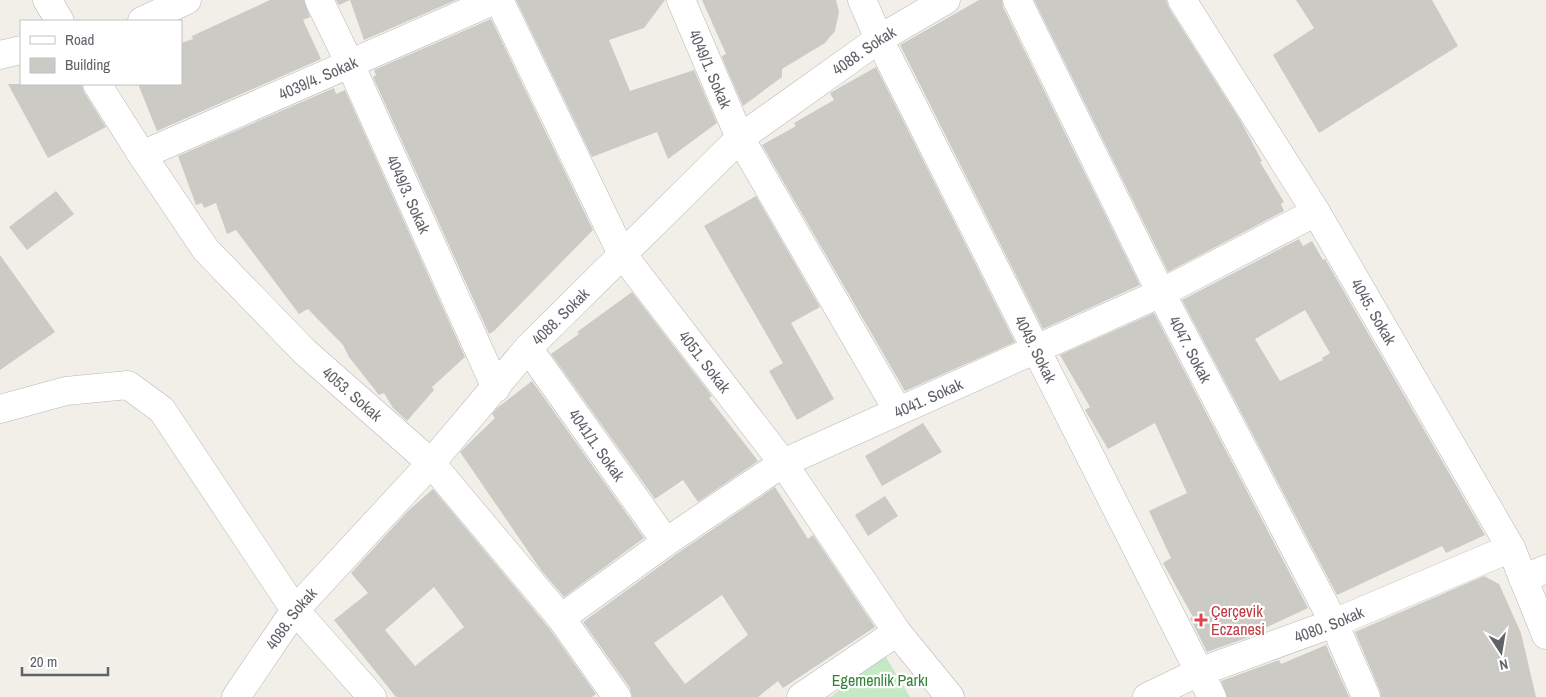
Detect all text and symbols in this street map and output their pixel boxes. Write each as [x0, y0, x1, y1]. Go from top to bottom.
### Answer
legend [20, 20, 182, 85]
street label: 4088. Sokak [828, 20, 900, 80]
street label: 4049/1. Sokak [684, 26, 737, 112]
text: Road [65, 29, 94, 50]
street label: 4039/4. Sokak [275, 51, 361, 105]
text: Building [65, 54, 110, 75]
street label: 4049/3. Sokak [381, 151, 436, 237]
street label: 4045. Sokak [1346, 275, 1402, 349]
street label: 4088. Sokak [526, 282, 594, 350]
street label: 4049. Sokak [1010, 311, 1062, 387]
street label: 4047. Sokak [1164, 312, 1217, 387]
street label: 4051. Sokak [674, 326, 736, 398]
street label: 4053. Sokak [318, 361, 387, 426]
street label: 4041. Sokak [890, 373, 966, 423]
street label: 4041/1. Sokak [564, 404, 631, 486]
street label: 4088. Sokak [260, 582, 322, 654]
place label: Çerçevik Eczanesi [1211, 600, 1265, 640]
street label: 4080. Sokak [1291, 601, 1367, 648]
marker: Çerçevik Eczanesi [1195, 614, 1207, 626]
north arrow [1476, 627, 1526, 677]
scale bar [22, 644, 109, 676]
text: 20 m [30, 651, 57, 672]
text: N [1498, 655, 1510, 674]
park label: Egemenlik Parkı [832, 669, 928, 691]

